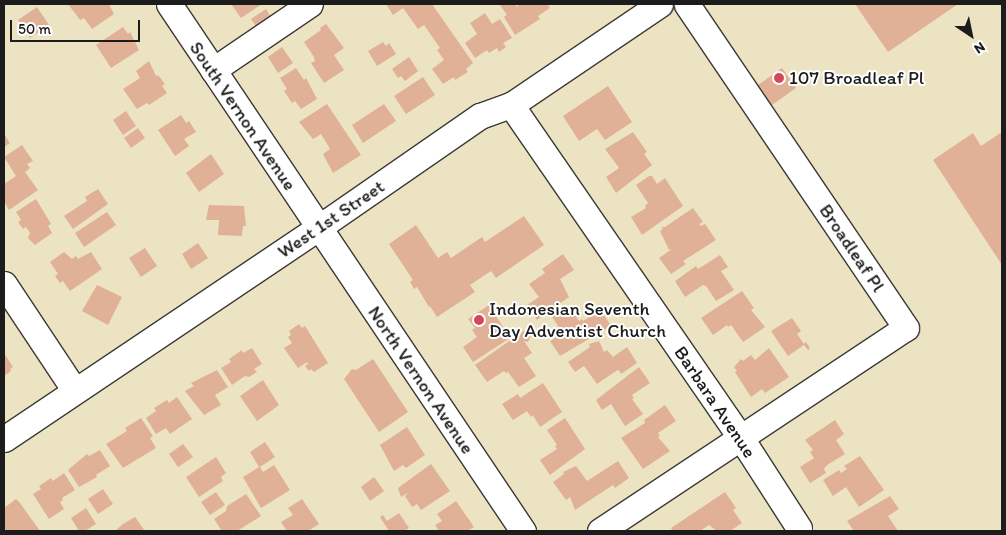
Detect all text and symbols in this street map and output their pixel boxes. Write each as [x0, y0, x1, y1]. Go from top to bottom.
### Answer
scale bar [12, 10, 142, 42]
north arrow [946, 10, 996, 60]
text: 50 m [18, 20, 51, 38]
street label: South Vernon Avenue [185, 38, 301, 194]
text: N [971, 38, 988, 58]
place label: 107 Broadleaf Pl [789, 67, 924, 89]
marker: 107 Broadleaf Pl [773, 72, 785, 84]
street label: West 1st Street [273, 175, 389, 263]
street label: Broadleaf Pl [814, 200, 890, 296]
place label: Indonesian Seventh Day Adventist Church [489, 298, 667, 342]
street label: North Vernon Avenue [363, 302, 479, 458]
marker: Indonesian Seventh Day Adventist Church [473, 314, 485, 326]
street label: Barbara Avenue [669, 342, 761, 462]

